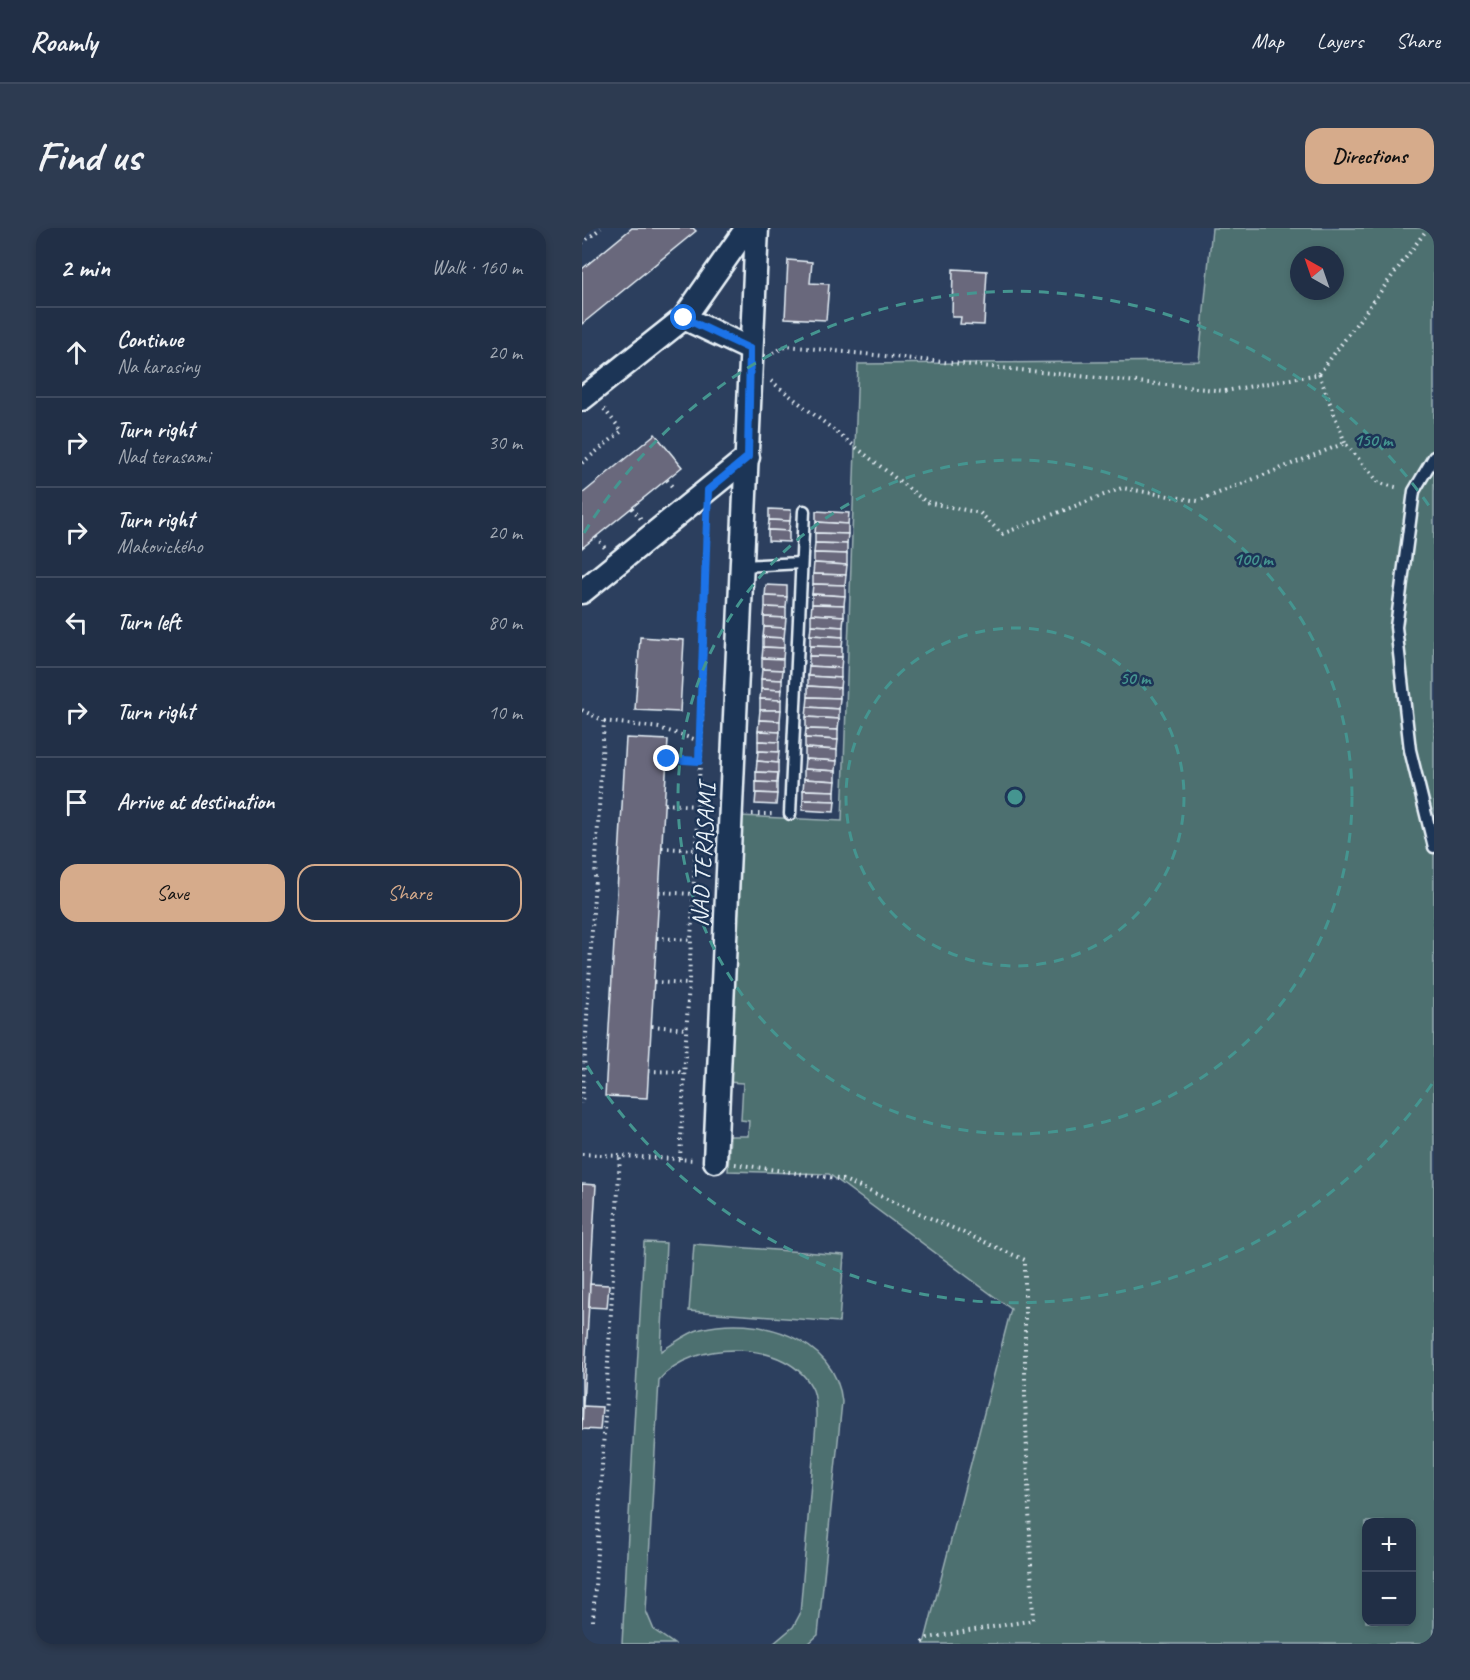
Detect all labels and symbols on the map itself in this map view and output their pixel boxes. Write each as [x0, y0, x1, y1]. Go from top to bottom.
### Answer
north arrow [1290, 246, 1344, 300]
route start [670, 304, 696, 330]
text: 150 m [1354, 429, 1394, 451]
text: 100 m [1234, 548, 1274, 570]
text: 50 m [1120, 667, 1152, 689]
route end [653, 745, 679, 771]
street label: NAD TERASAMI [684, 777, 722, 928]
centre of rings [1005, 787, 1025, 807]

